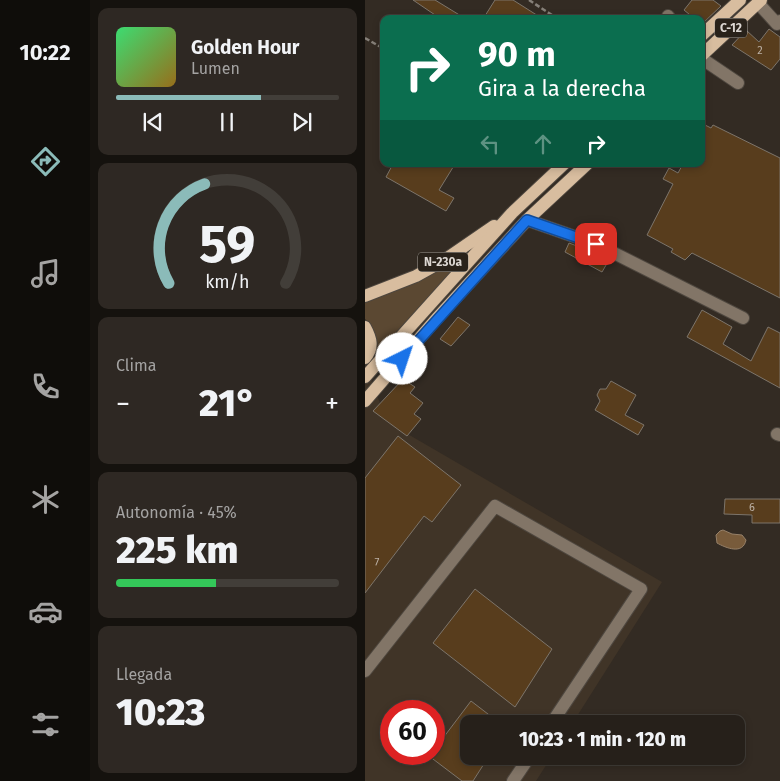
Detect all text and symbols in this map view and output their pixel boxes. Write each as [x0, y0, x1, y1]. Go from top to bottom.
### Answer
road number: C-12 [715, 18, 747, 38]
text: 90 m [478, 33, 556, 75]
icon: right [395, 35, 460, 100]
text: Golden Hour [191, 36, 300, 59]
text: 10:22 [19, 39, 71, 66]
house number: 2 [757, 44, 763, 57]
text: Lumen [191, 59, 240, 78]
text: Gira a la derecha [478, 75, 646, 102]
icon: previous [139, 108, 167, 136]
icon: pause [213, 108, 241, 136]
icon: next [288, 108, 316, 136]
icon: left [476, 130, 504, 158]
icon: ahead [529, 130, 557, 158]
icon: right [582, 130, 610, 158]
icon: directions [28, 144, 63, 179]
text: 59 [199, 213, 256, 276]
pin [575, 223, 617, 265]
icon: arrive [582, 230, 610, 258]
road number: N-230a [418, 252, 468, 272]
icon: music [28, 256, 63, 291]
text: km/h [205, 271, 250, 293]
position arrow [375, 332, 427, 384]
text: Clima [116, 356, 156, 375]
icon: phone [28, 369, 63, 404]
text: 21° [199, 380, 256, 426]
text: − [116, 387, 130, 420]
text: + [325, 387, 339, 420]
icon: climate [28, 482, 63, 517]
house number: 6 [749, 501, 755, 514]
text: Autonomía · 45% [116, 503, 237, 522]
text: 225 km [116, 527, 239, 573]
house number: 7 [375, 556, 380, 569]
icon: car [28, 594, 63, 629]
text: Llegada [116, 665, 172, 684]
text: 10:23 [116, 689, 205, 735]
speed limit sign: 60 [380, 700, 445, 765]
icon: filters [28, 707, 63, 742]
text: 10:23 · 1 min · 120 m [519, 728, 686, 751]

